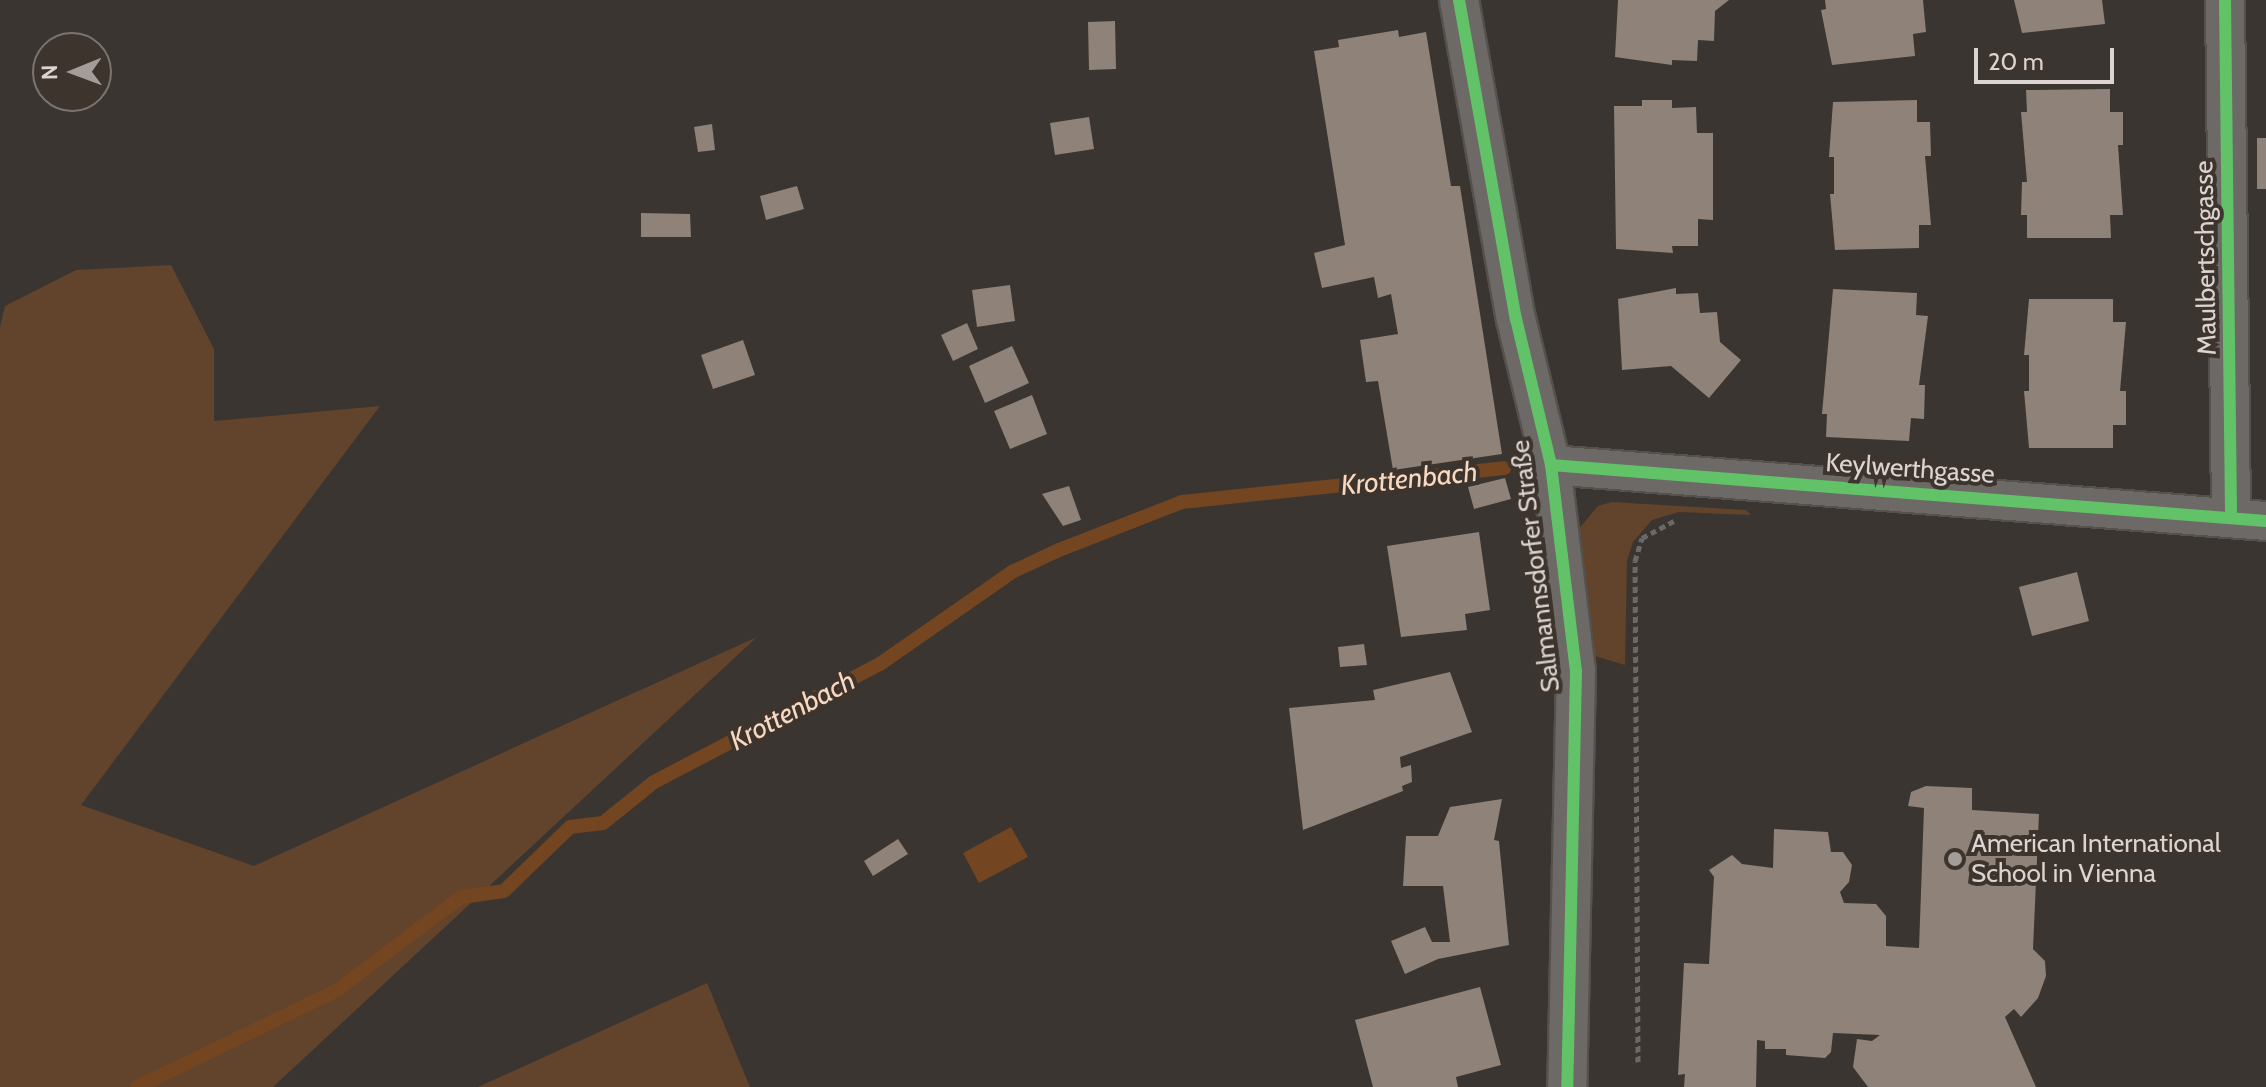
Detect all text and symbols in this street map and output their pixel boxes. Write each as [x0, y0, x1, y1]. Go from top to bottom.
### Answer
north arrow [32, 32, 112, 112]
scale bar [1978, 32, 2118, 82]
text: 20 m [1988, 47, 2044, 76]
text: N [36, 64, 63, 80]
street label: Maulbertschgasse [2189, 160, 2223, 356]
street label: Salmannsdorfer Straße [1505, 438, 1567, 694]
street label: Keylwerthgasse [1824, 448, 1996, 490]
water label: Krottenbach [1339, 454, 1479, 502]
water label: Krottenbach [724, 663, 860, 757]
place label: American International School in Vienna [1971, 828, 2221, 890]
marker: American International School in Vienna [1946, 850, 1964, 868]

